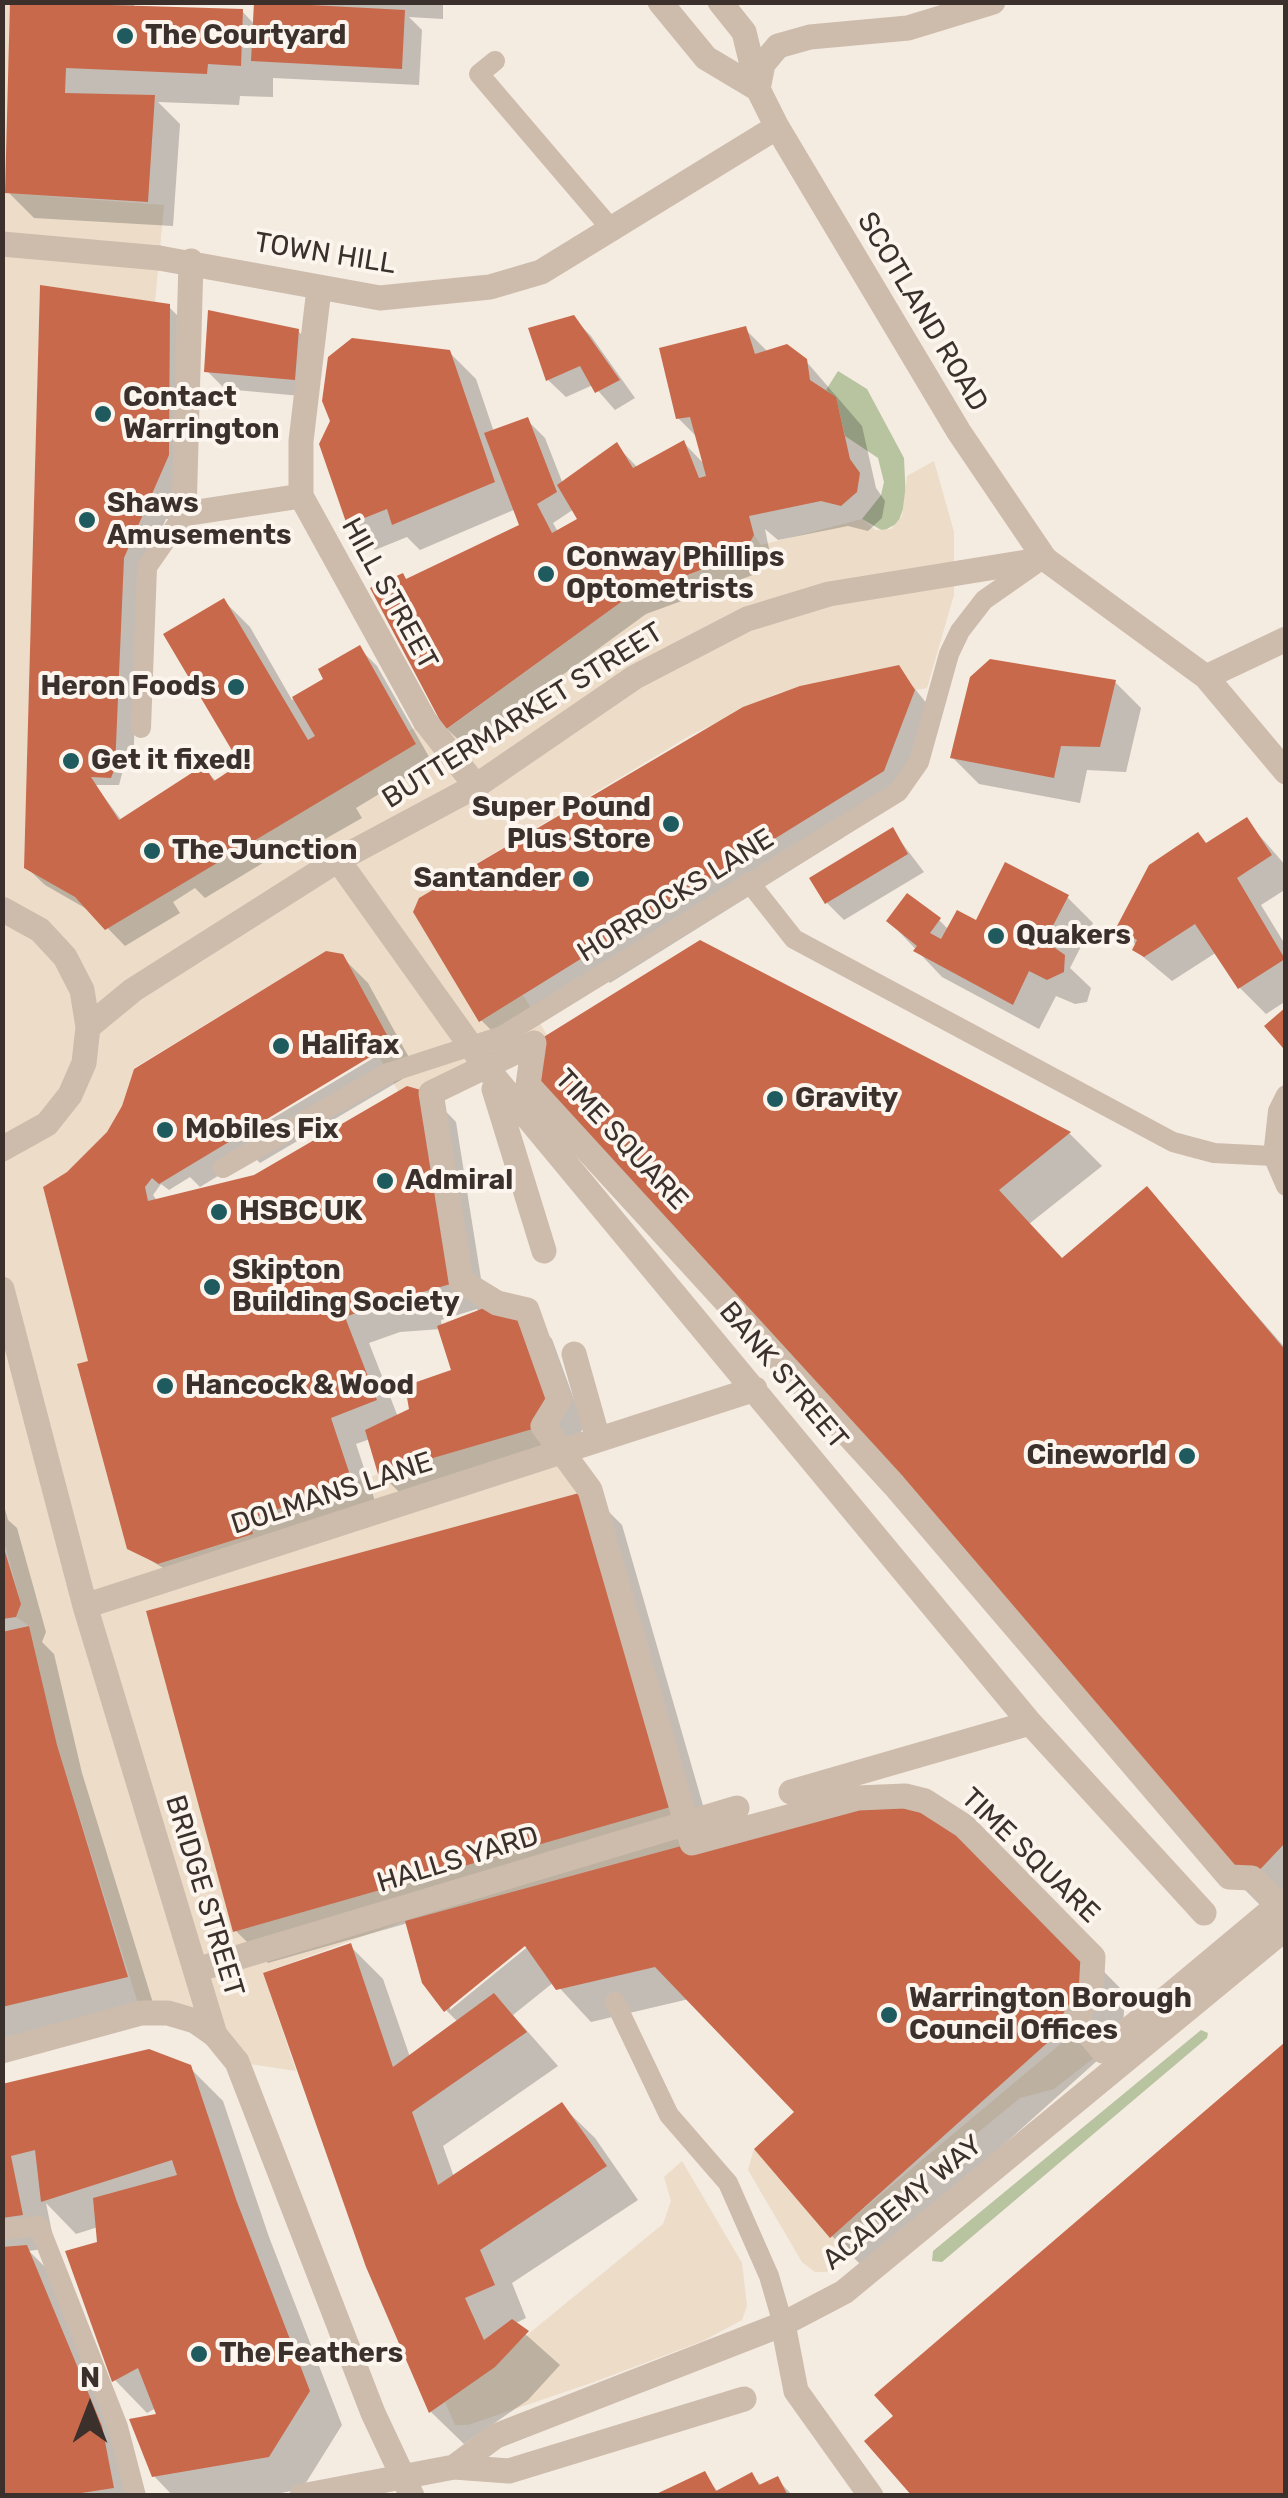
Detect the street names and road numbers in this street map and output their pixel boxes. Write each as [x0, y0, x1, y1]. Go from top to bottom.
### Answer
street label: SCOTLAND ROAD [849, 207, 995, 417]
street label: TOWN HILL [252, 226, 398, 282]
street label: HILL STREET [334, 512, 444, 676]
street label: BUTTERMARKET STREET [377, 616, 669, 816]
street label: HORROCKS LANE [572, 822, 780, 970]
street label: TIME SQUARE [547, 1063, 695, 1217]
street label: BANK STREET [712, 1295, 854, 1457]
street label: DOLMANS LANE [227, 1446, 437, 1542]
street label: TIME SQUARE [954, 1782, 1106, 1930]
street label: BRIDGE STREET [157, 1791, 251, 2001]
street label: HALLS YARD [373, 1820, 543, 1900]
street label: ACADEMY WAY [816, 2128, 990, 2278]

